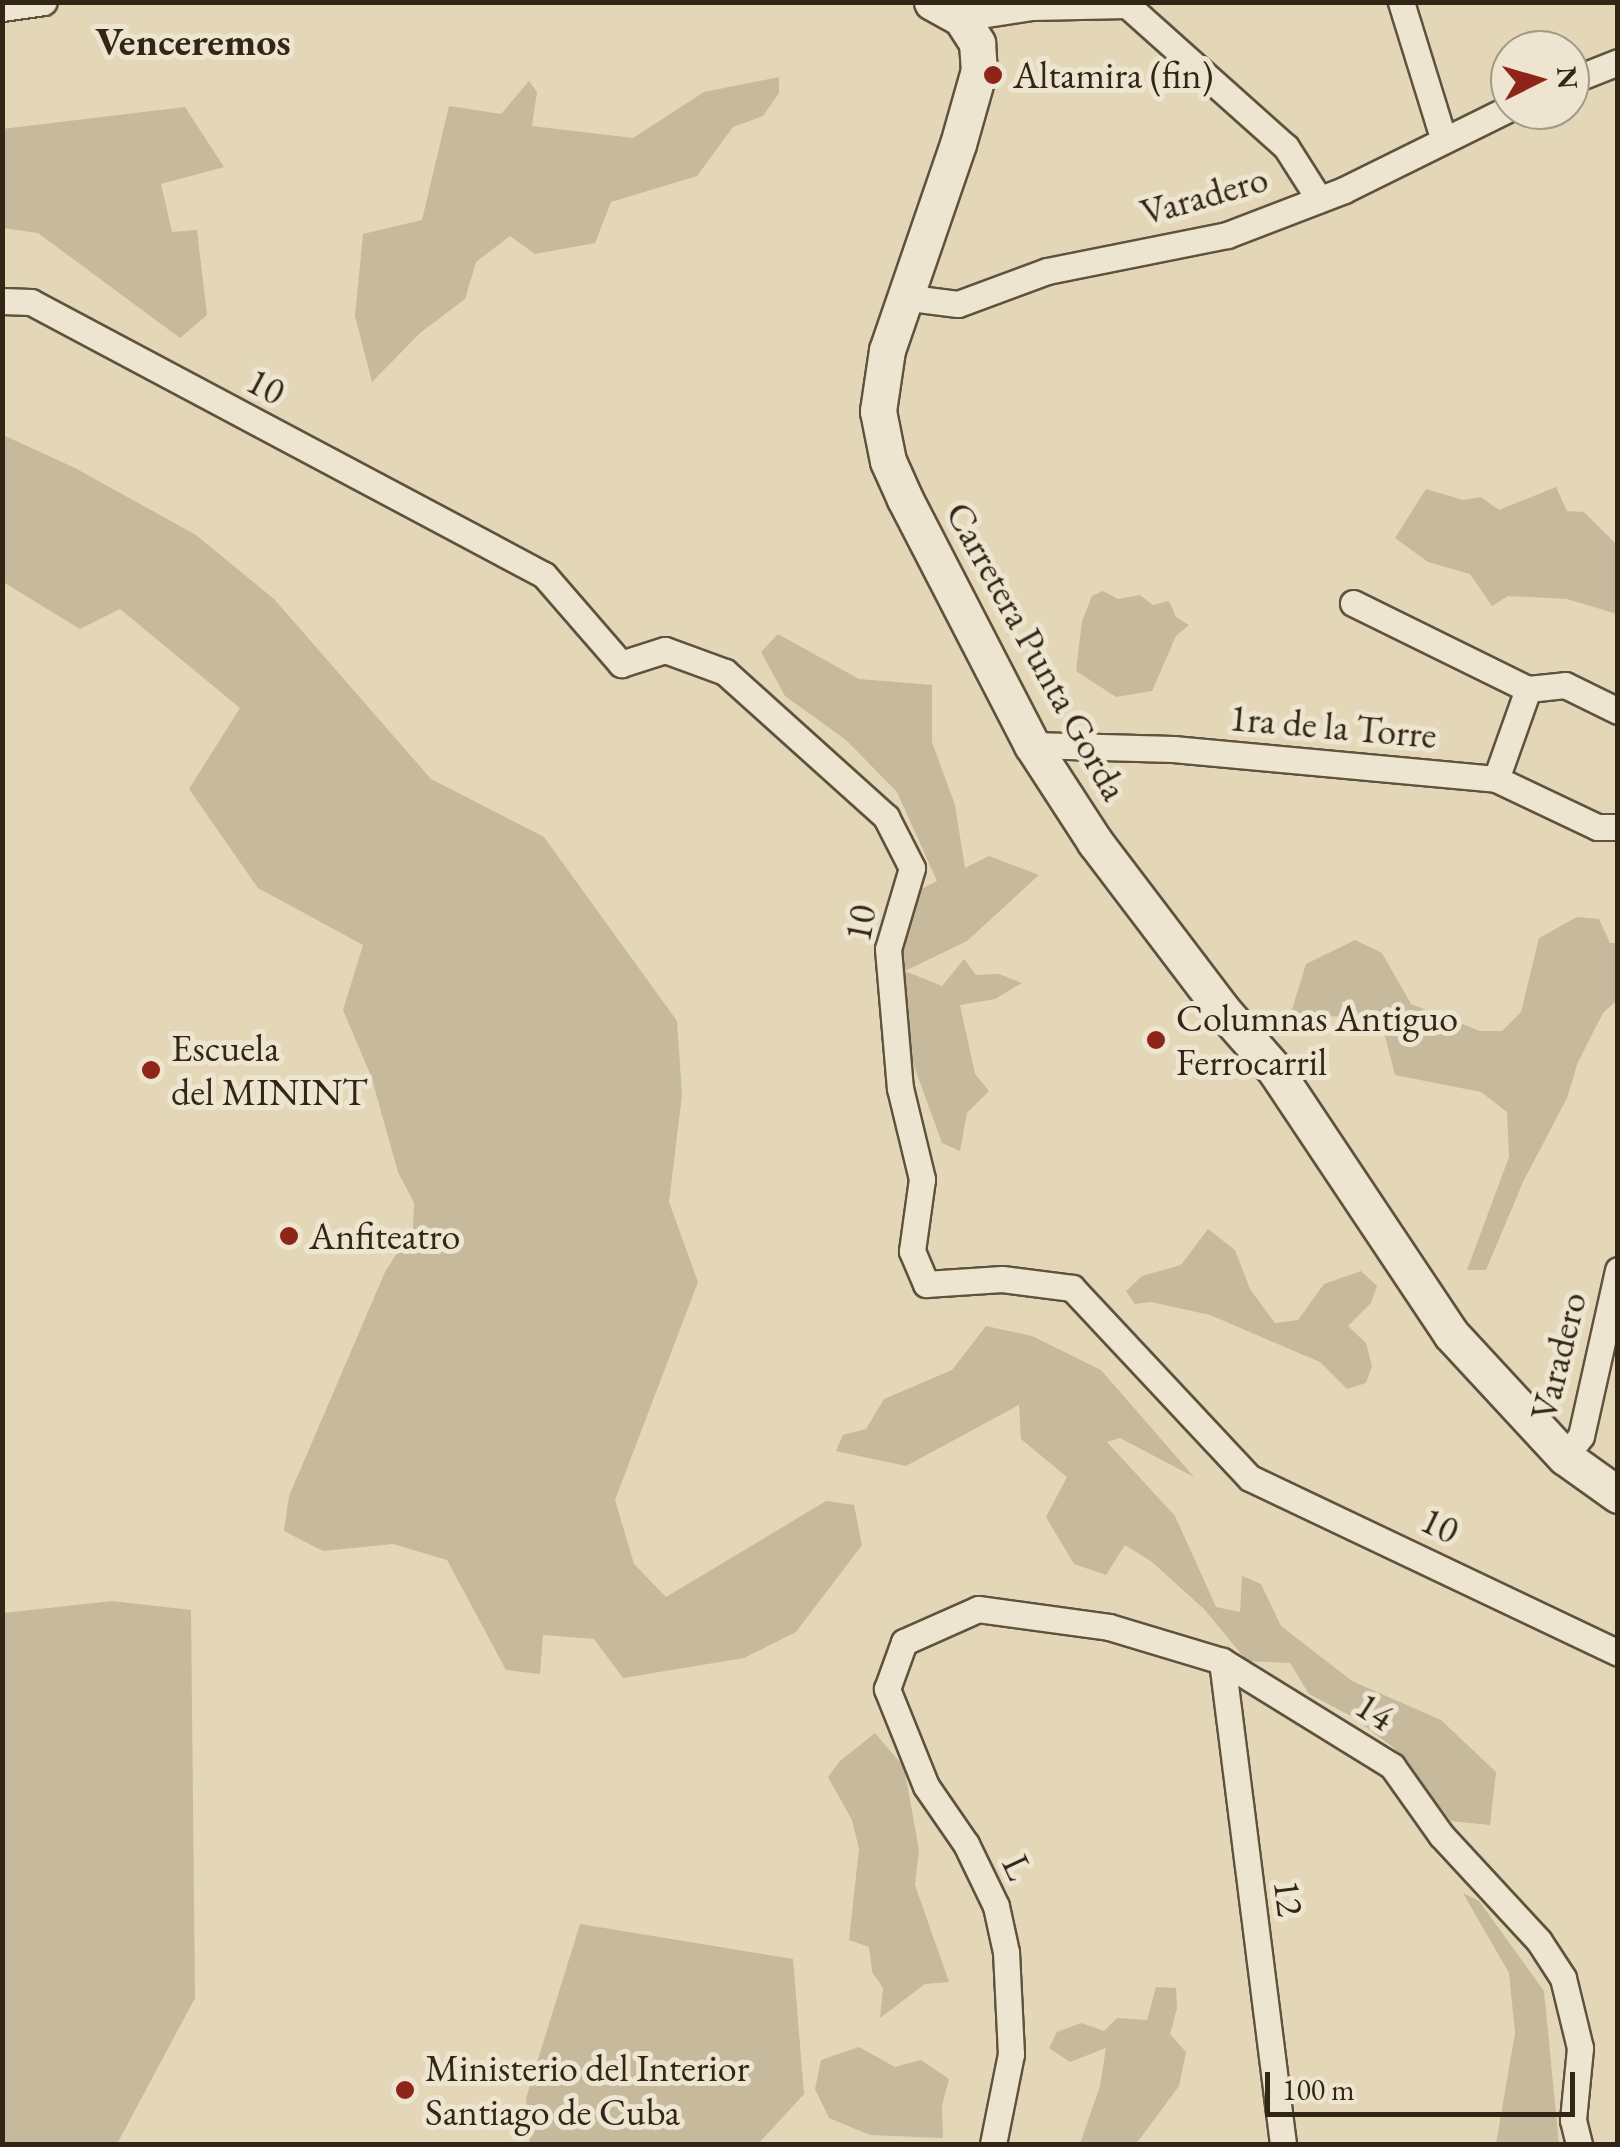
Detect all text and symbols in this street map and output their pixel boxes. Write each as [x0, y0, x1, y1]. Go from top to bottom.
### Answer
district label: Venceremos [95, 17, 291, 65]
north arrow [1490, 30, 1590, 130]
place label: Altamira (fin) [1013, 52, 1214, 98]
marker: Altamira (fin) [982, 64, 1004, 86]
text: N [1549, 65, 1587, 90]
street label: Varadero [1135, 155, 1273, 235]
street label: 10 [239, 357, 293, 415]
street label: Carretera Punta Gorda [936, 494, 1138, 808]
street label: 1ra de la Torre [1228, 694, 1438, 758]
street label: 10 [834, 901, 886, 945]
place label: Columnas Antiguo Ferrocarril [1176, 995, 1458, 1084]
place label: Escuela del MININT [171, 1025, 367, 1114]
marker: Columnas Antiguo Ferrocarril [1145, 1029, 1167, 1051]
marker: Escuela del MININT [140, 1059, 162, 1081]
place label: Anfiteatro [309, 1213, 460, 1259]
marker: Anfiteatro [278, 1225, 300, 1247]
street label: Varadero [1520, 1287, 1596, 1425]
street label: 10 [1414, 1497, 1466, 1553]
street label: 14 [1347, 1682, 1403, 1740]
street label: L [993, 1847, 1043, 1887]
street label: 12 [1264, 1877, 1314, 1919]
place label: Ministerio del Interior Santiago de Cuba [425, 2045, 749, 2134]
scale bar [1270, 2052, 1580, 2114]
text: 100 m [1282, 2070, 1355, 2109]
marker: Ministerio del Interior Santiago de Cuba [394, 2079, 416, 2101]

